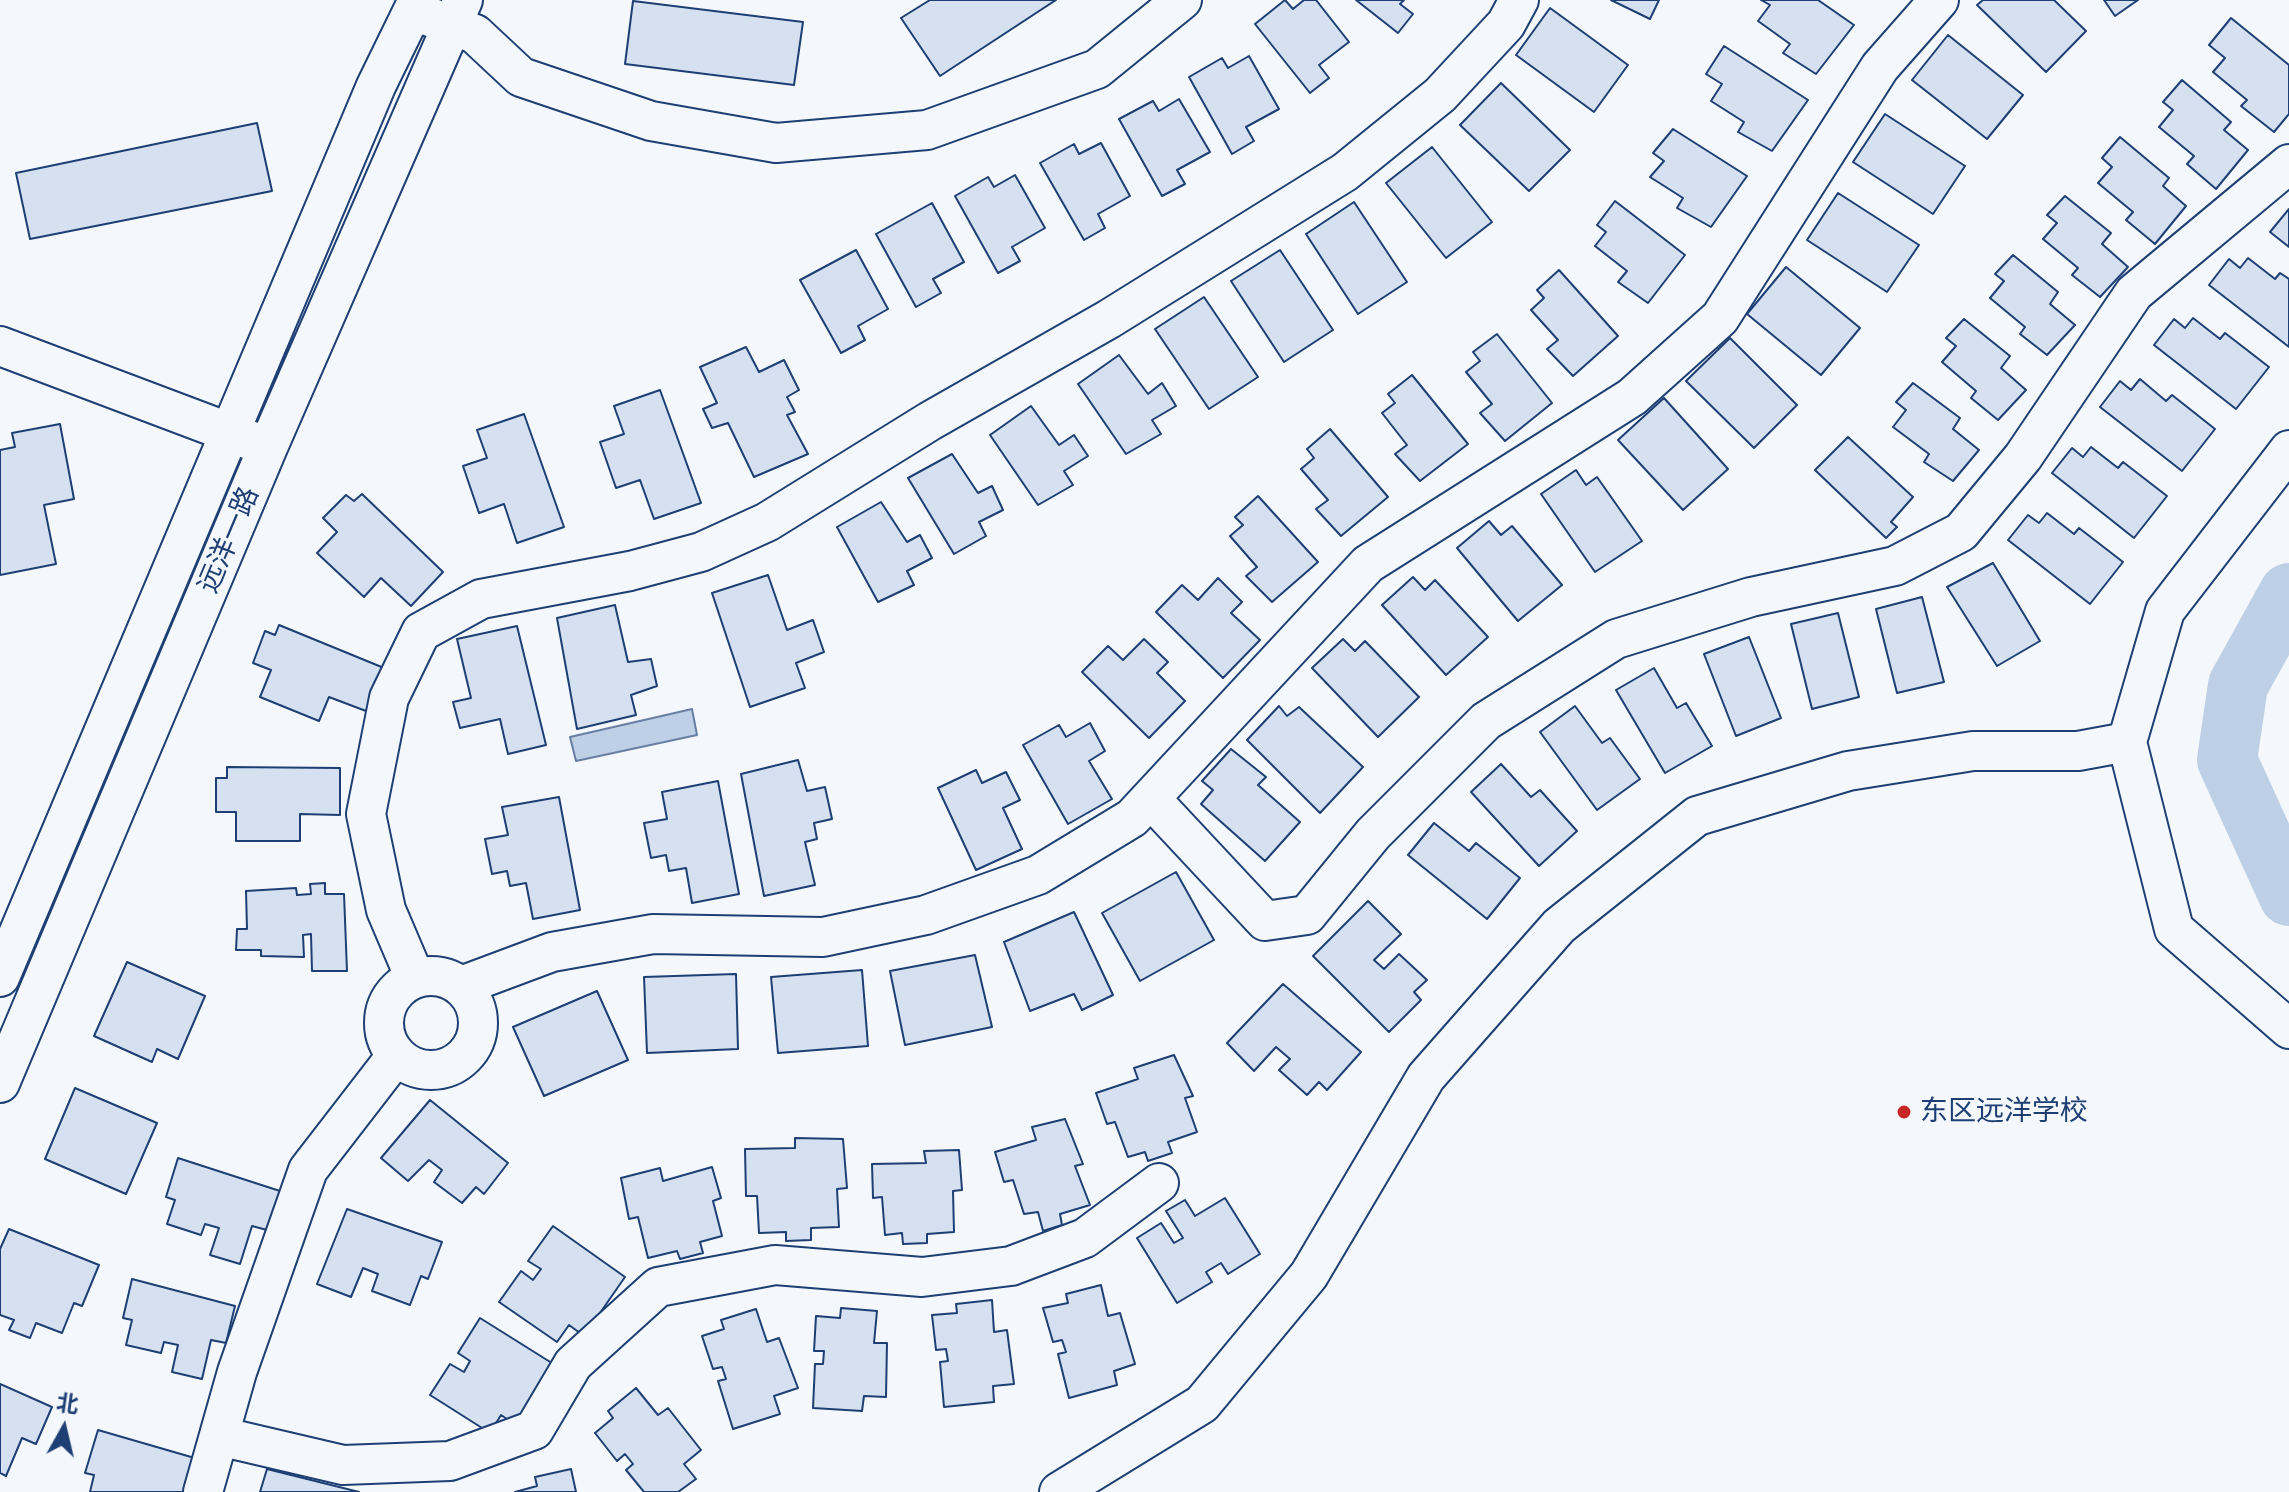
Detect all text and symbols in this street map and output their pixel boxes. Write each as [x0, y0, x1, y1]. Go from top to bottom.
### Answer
street label: 远洋一路 [192, 482, 266, 598]
place label: 东区远洋学校 [1920, 1095, 2088, 1129]
marker: 东区远洋学校 [1895, 1103, 1913, 1121]
north arrow [24, 1388, 104, 1468]
text: 北 [55, 1389, 80, 1419]

